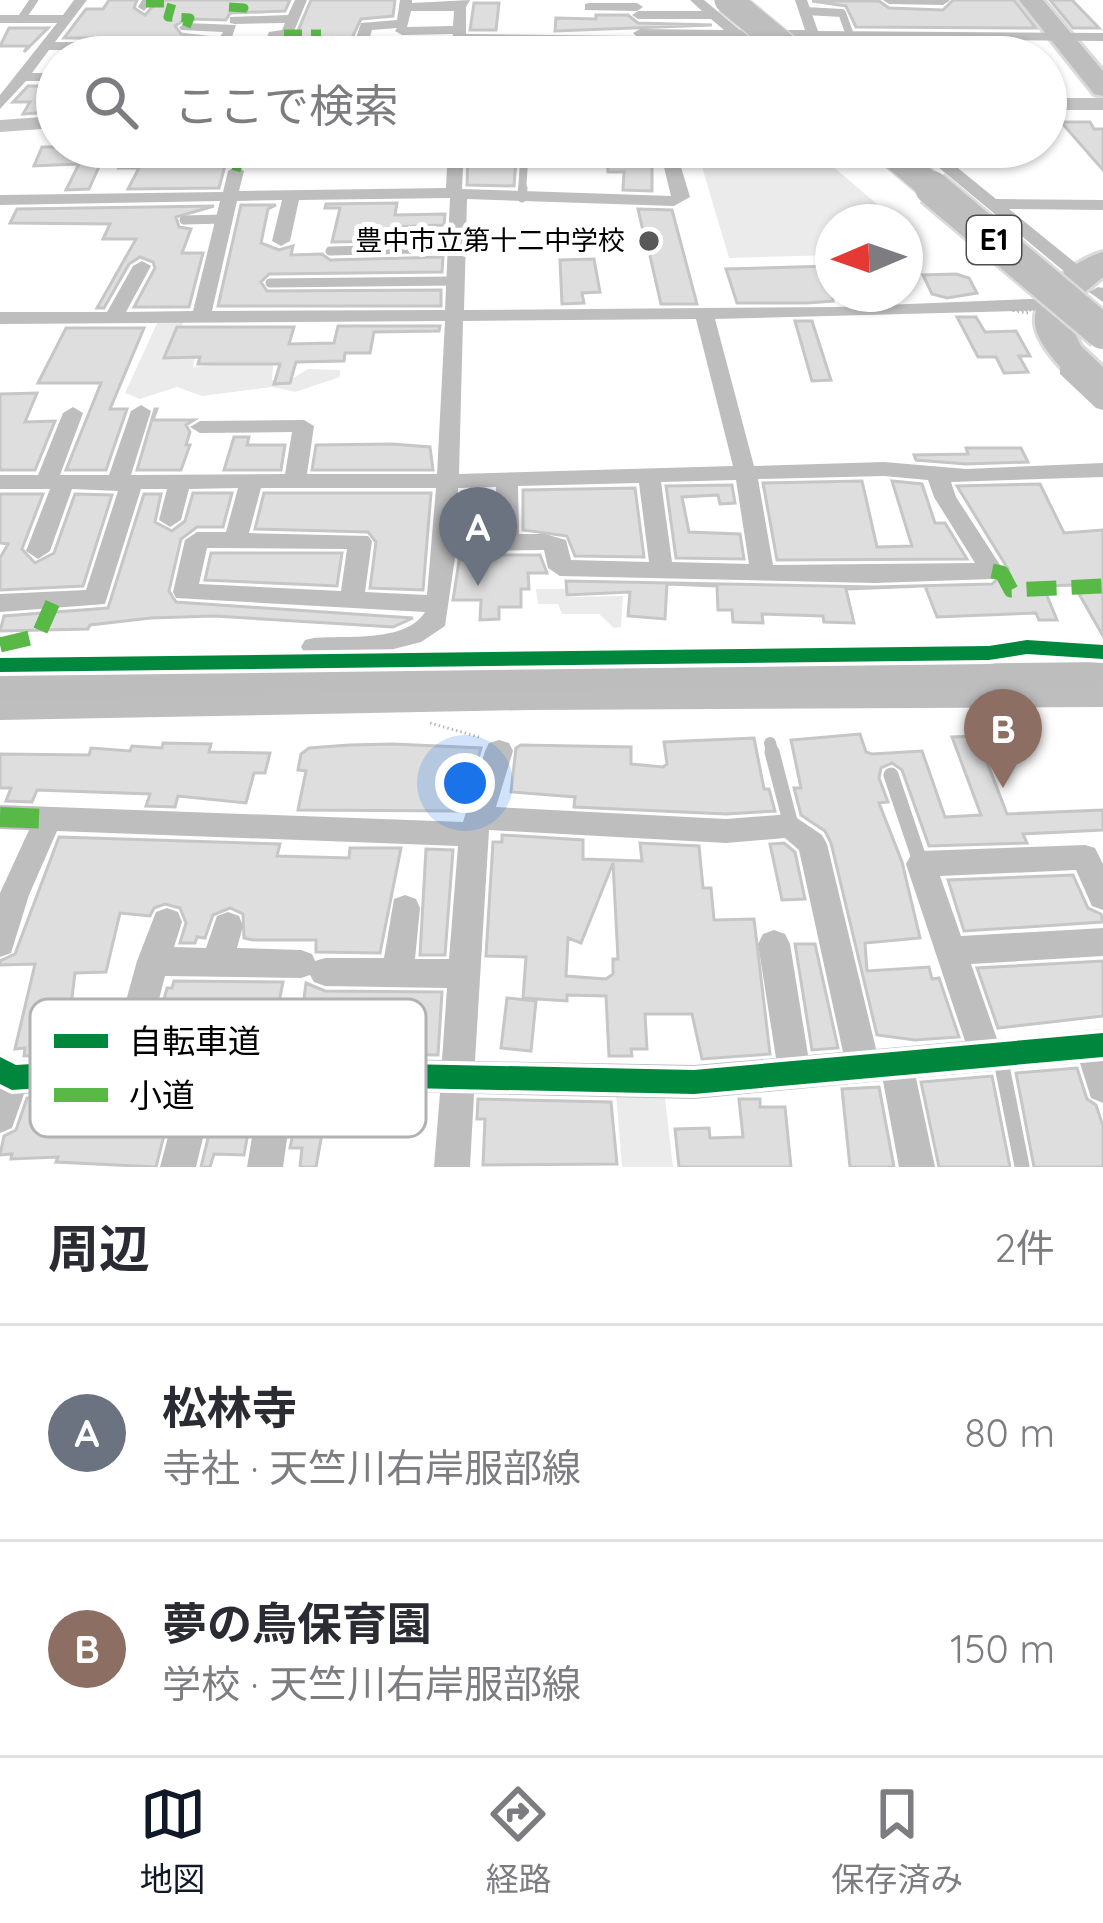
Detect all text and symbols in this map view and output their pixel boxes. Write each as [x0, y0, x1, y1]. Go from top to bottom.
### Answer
search box [36, 36, 1067, 168]
icon: search [78, 69, 144, 135]
text: ここで検索 [174, 77, 399, 133]
north arrow [815, 204, 923, 312]
road number: E1 [967, 216, 1021, 264]
place label: 豊中市立第十二中学校 [355, 223, 625, 257]
marker: 豊中市立第十二中学校 [636, 228, 662, 254]
pin: A [439, 487, 517, 586]
pin: B [964, 689, 1042, 788]
your location [435, 753, 495, 813]
legend [30, 999, 426, 1137]
text: 自転車道 [129, 1020, 261, 1061]
text: 小道 [129, 1074, 195, 1115]
text: 周辺 [48, 1216, 150, 1280]
text: 2件 [994, 1223, 1055, 1272]
text: 松林寺 [162, 1379, 297, 1435]
text: A [75, 1408, 99, 1457]
text: 80 m [965, 1408, 1055, 1457]
text: 寺社 · 天竺川右岸服部線 [162, 1443, 581, 1492]
text: 夢の鳥保育園 [162, 1595, 432, 1651]
text: B [74, 1624, 100, 1673]
text: 150 m [950, 1624, 1055, 1673]
text: 学校 · 天竺川右岸服部線 [162, 1659, 581, 1708]
tab: 地図 [140, 1781, 206, 1901]
tab: 経路 [485, 1781, 551, 1901]
tab: 保存済み [831, 1781, 963, 1901]

